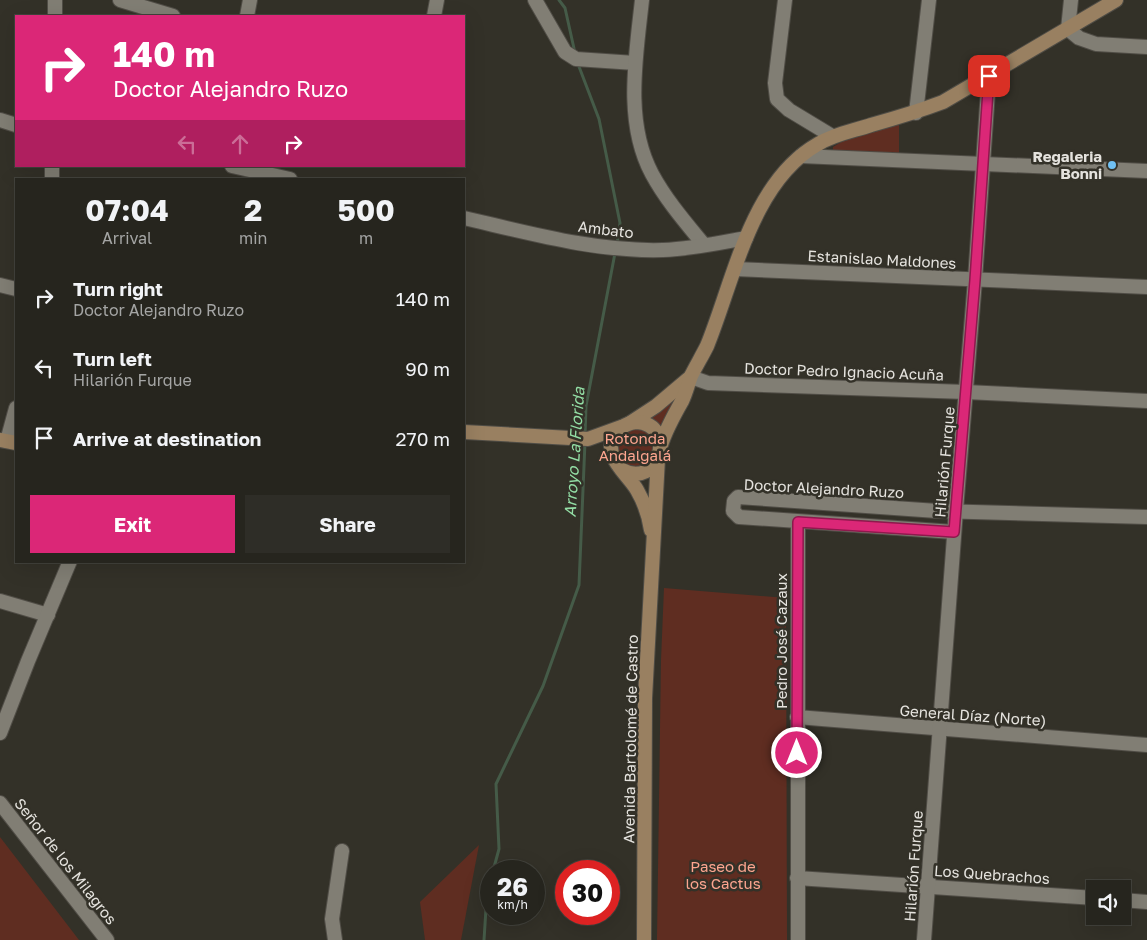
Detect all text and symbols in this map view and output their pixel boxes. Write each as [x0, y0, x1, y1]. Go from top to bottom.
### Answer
text: 140 m [113, 33, 215, 75]
icon: right [30, 35, 95, 100]
pin [968, 55, 1010, 97]
icon: arrive [975, 62, 1003, 90]
text: Doctor Alejandro Ruzo [113, 75, 348, 102]
icon: left [173, 130, 201, 158]
icon: ahead [226, 130, 254, 158]
icon: right [279, 130, 307, 158]
place label: Regaleria Bonni [1033, 147, 1102, 182]
marker: Regaleria Bonni [1106, 159, 1118, 171]
text: 07:04 [85, 192, 169, 228]
text: 2 [244, 192, 262, 228]
text: 500 [338, 192, 395, 228]
street label: Ambato [577, 217, 635, 241]
text: Arrival [102, 228, 152, 248]
text: min [239, 228, 267, 248]
text: m [359, 228, 373, 248]
street label: Estanislao Maldones [807, 246, 957, 272]
text: Turn right [73, 277, 163, 300]
icon: right [30, 284, 58, 312]
text: 140 m [396, 287, 450, 310]
text: Doctor Alejandro Ruzo [73, 300, 244, 320]
text: Turn left [73, 347, 152, 370]
icon: left [30, 354, 58, 382]
text: 90 m [405, 357, 450, 380]
street label: Doctor Pedro Ignacio Acuña [744, 359, 944, 383]
text: Hilarión Furque [73, 370, 192, 390]
water label: Arroyo La Florida [559, 385, 589, 518]
street label: Hilarión Furque [930, 406, 958, 518]
icon: arrive [30, 424, 58, 452]
text: Arrive at destination [73, 427, 261, 450]
text: 270 m [396, 427, 450, 450]
park label: Rotonda Andalgalá [599, 429, 671, 464]
street label: Doctor Alejandro Ruzo [743, 475, 905, 501]
button: Exit [30, 495, 235, 553]
button: Share [245, 495, 450, 553]
street label: Pedro José Cazaux [772, 573, 790, 709]
street label: Avenida Bartolomé de Castro [619, 635, 641, 843]
street label: General Díaz (Norte) [899, 701, 1047, 729]
position arrow [770, 726, 822, 778]
street label: Señor de los Milagros [11, 794, 121, 928]
street label: Hilarión Furque [900, 810, 926, 922]
park label: Paseo de los Cactus [685, 857, 761, 892]
speed limit sign: 30 [555, 860, 620, 925]
street label: Los Quebrachos [934, 861, 1050, 887]
text: 26 [497, 871, 528, 902]
map controls [1086, 880, 1131, 925]
button: sound [1086, 880, 1131, 925]
text: km/h [497, 897, 528, 912]

